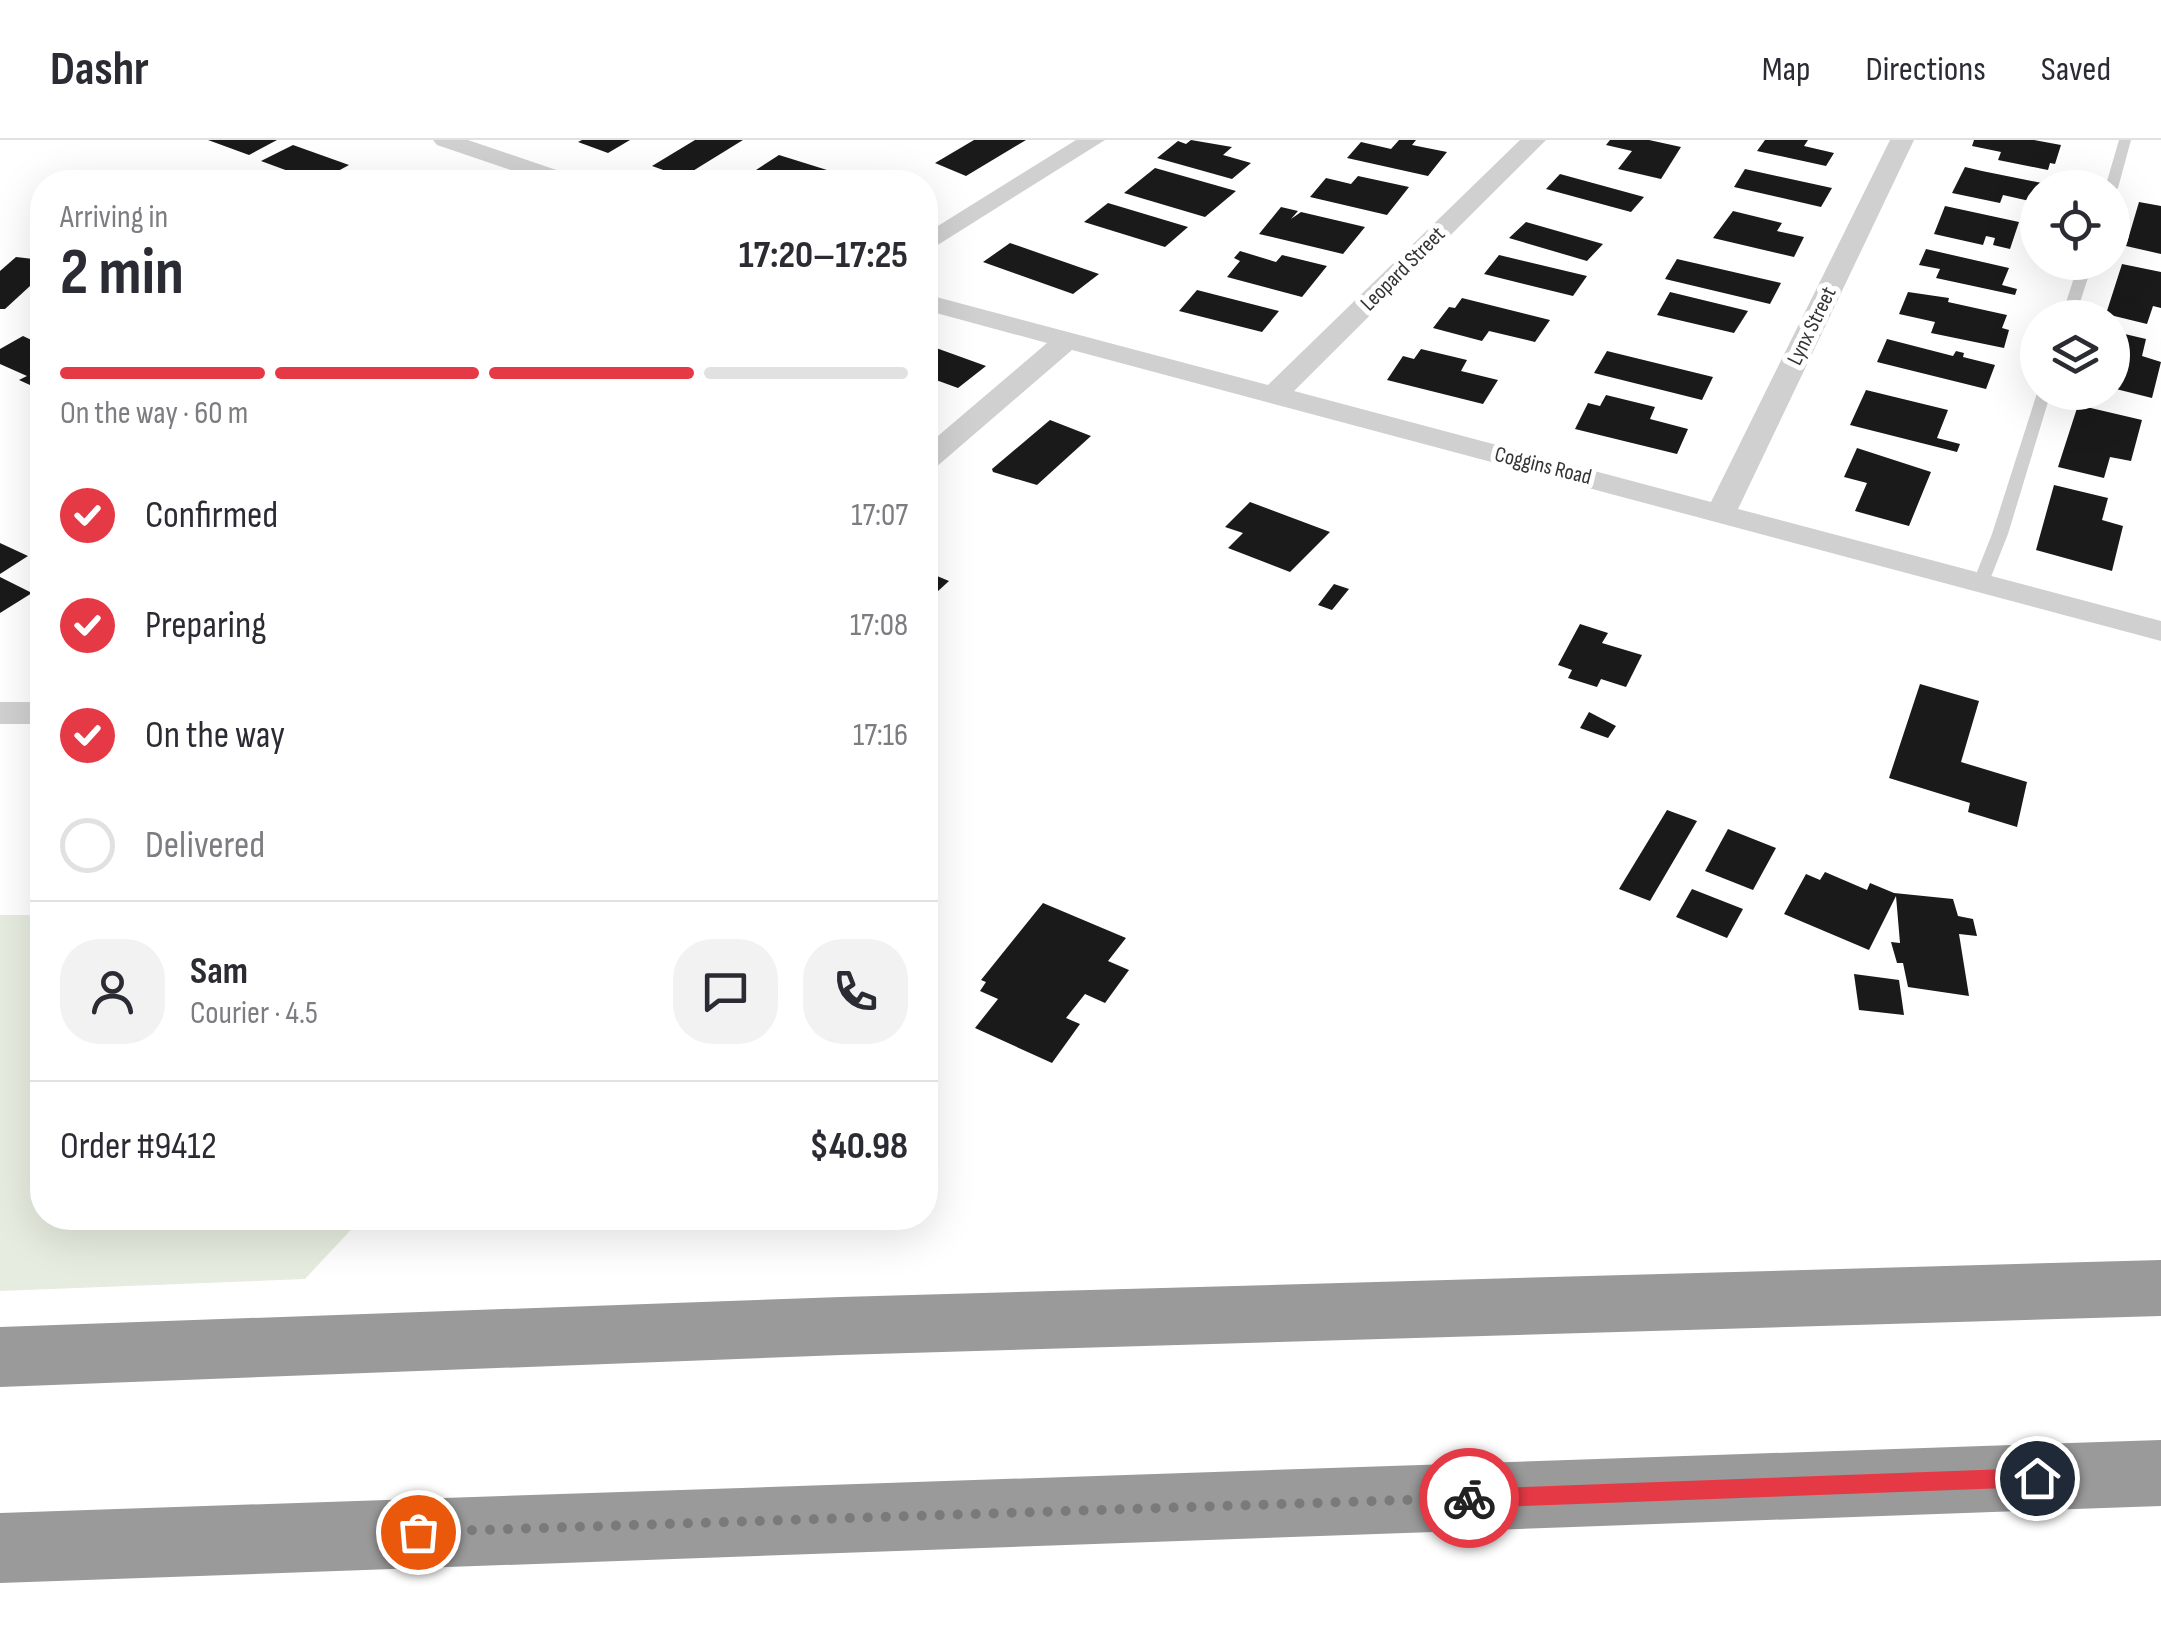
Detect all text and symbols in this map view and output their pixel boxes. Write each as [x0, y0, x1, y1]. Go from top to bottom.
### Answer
text: Dashr [50, 41, 149, 98]
text: Map [1762, 48, 1811, 91]
text: Directions [1866, 48, 1986, 91]
text: Saved [2041, 48, 2111, 91]
map controls [2020, 170, 2130, 410]
button: locate [2020, 170, 2130, 280]
text: Arriving in [60, 198, 168, 237]
street label: Leopard Street [1355, 221, 1451, 317]
text: 17:20–17:25 [739, 233, 908, 278]
text: 2 min [60, 235, 184, 313]
street label: Lynx Street [1782, 282, 1843, 370]
button: layers [2020, 300, 2130, 410]
text: On the way · 60 m [60, 394, 248, 433]
street label: Coggins Road [1492, 441, 1594, 491]
icon: check [60, 488, 115, 543]
text: Confirmed [145, 493, 278, 538]
text: 17:07 [851, 496, 908, 535]
icon: check [60, 598, 115, 653]
text: Preparing [145, 603, 266, 648]
text: 17:08 [850, 606, 908, 645]
icon: check [60, 708, 115, 763]
text: On the way [145, 713, 285, 758]
text: 17:16 [853, 716, 908, 755]
text: Delivered [145, 823, 265, 868]
button: person [60, 939, 165, 1044]
button: chat [673, 939, 778, 1044]
button: phone [803, 939, 908, 1044]
text: Sam [190, 949, 248, 994]
text: Courier · 4.5 [190, 994, 318, 1033]
text: Order #9412 [60, 1124, 217, 1169]
text: $40.98 [810, 1124, 908, 1169]
pin [1995, 1436, 2080, 1521]
courier [1419, 1448, 1519, 1548]
icon: home [2010, 1451, 2065, 1506]
icon: bike [1442, 1471, 1497, 1526]
pin [376, 1490, 461, 1575]
icon: bag [391, 1505, 446, 1560]

